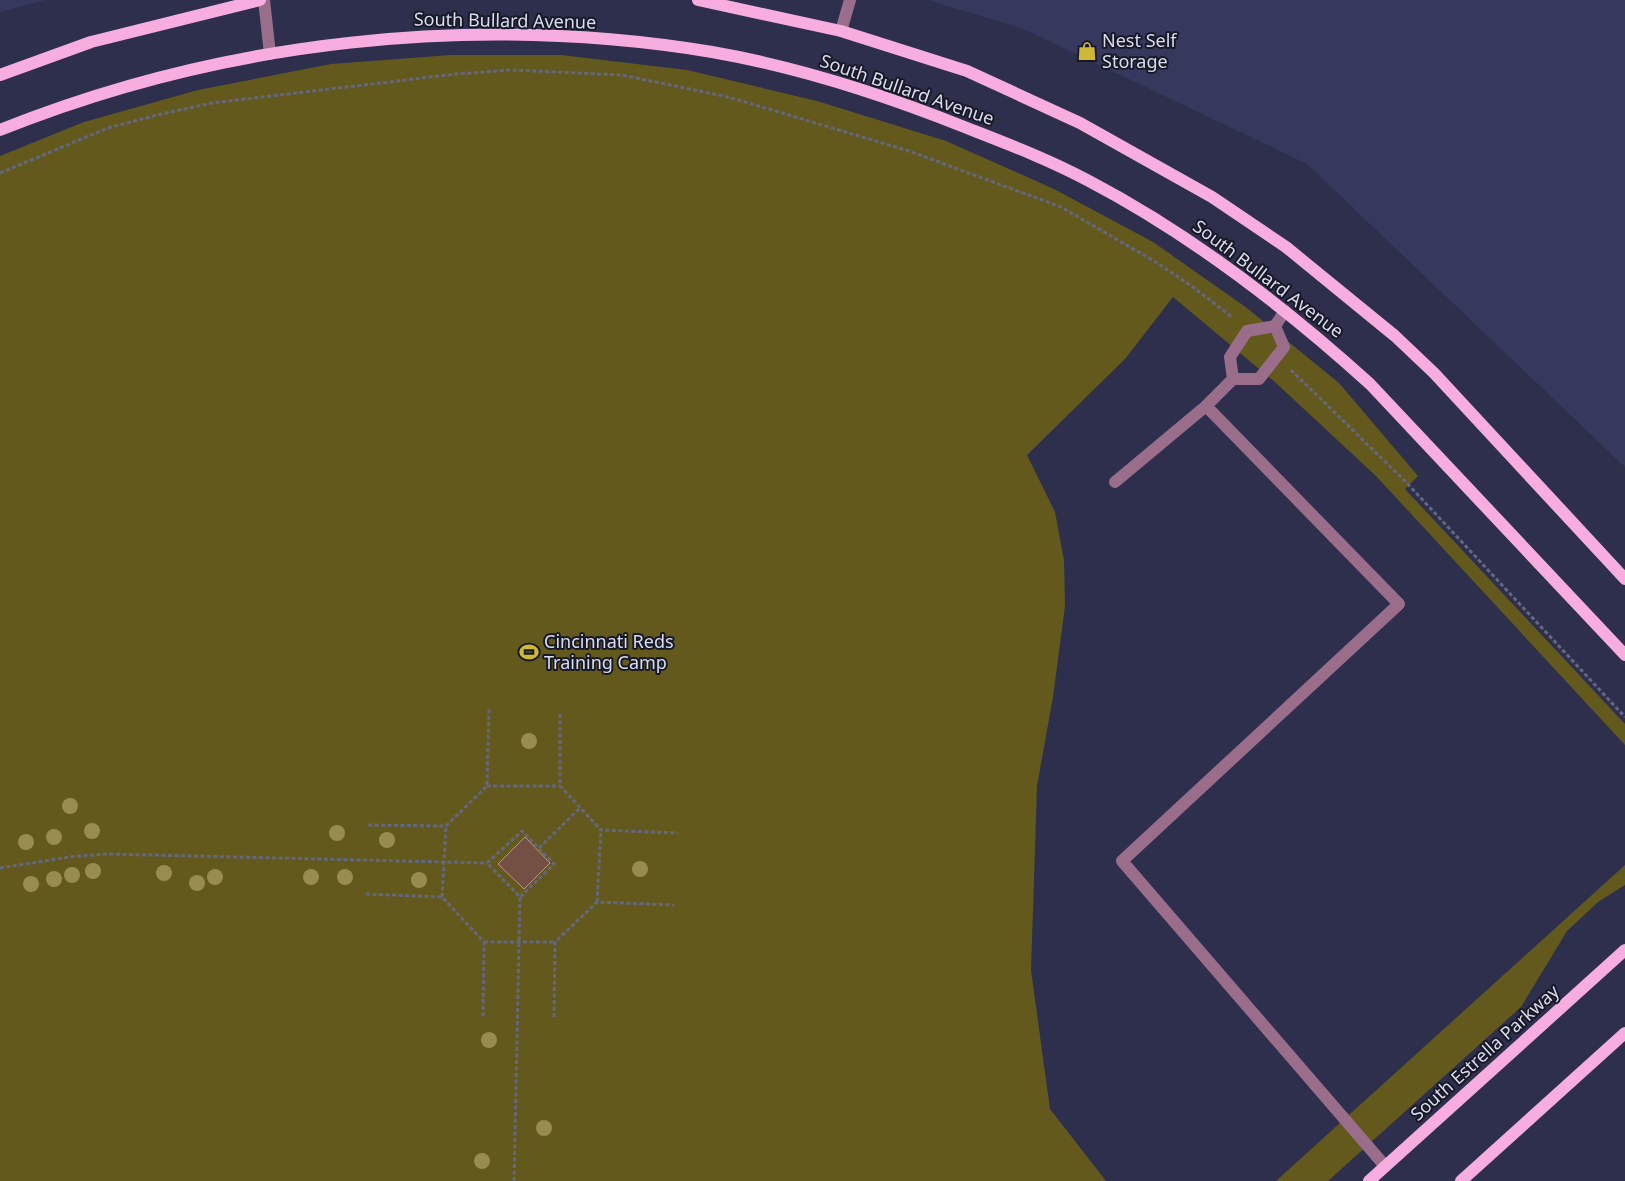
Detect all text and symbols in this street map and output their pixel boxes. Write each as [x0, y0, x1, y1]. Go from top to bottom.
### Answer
street label: South Bullard Avenue [414, 6, 596, 34]
place label: Nest Self Storage [1102, 28, 1177, 73]
shop icon: Nest Self Storage [1076, 40, 1098, 62]
street label: South Bullard Avenue [817, 48, 997, 130]
street label: South Bullard Avenue [1189, 214, 1349, 343]
place label: Cincinnati Reds Training Camp [544, 629, 674, 674]
sports icon: Cincinnati Reds Training Camp [518, 641, 540, 663]
street label: South Estrella Parkway [1405, 979, 1564, 1125]

